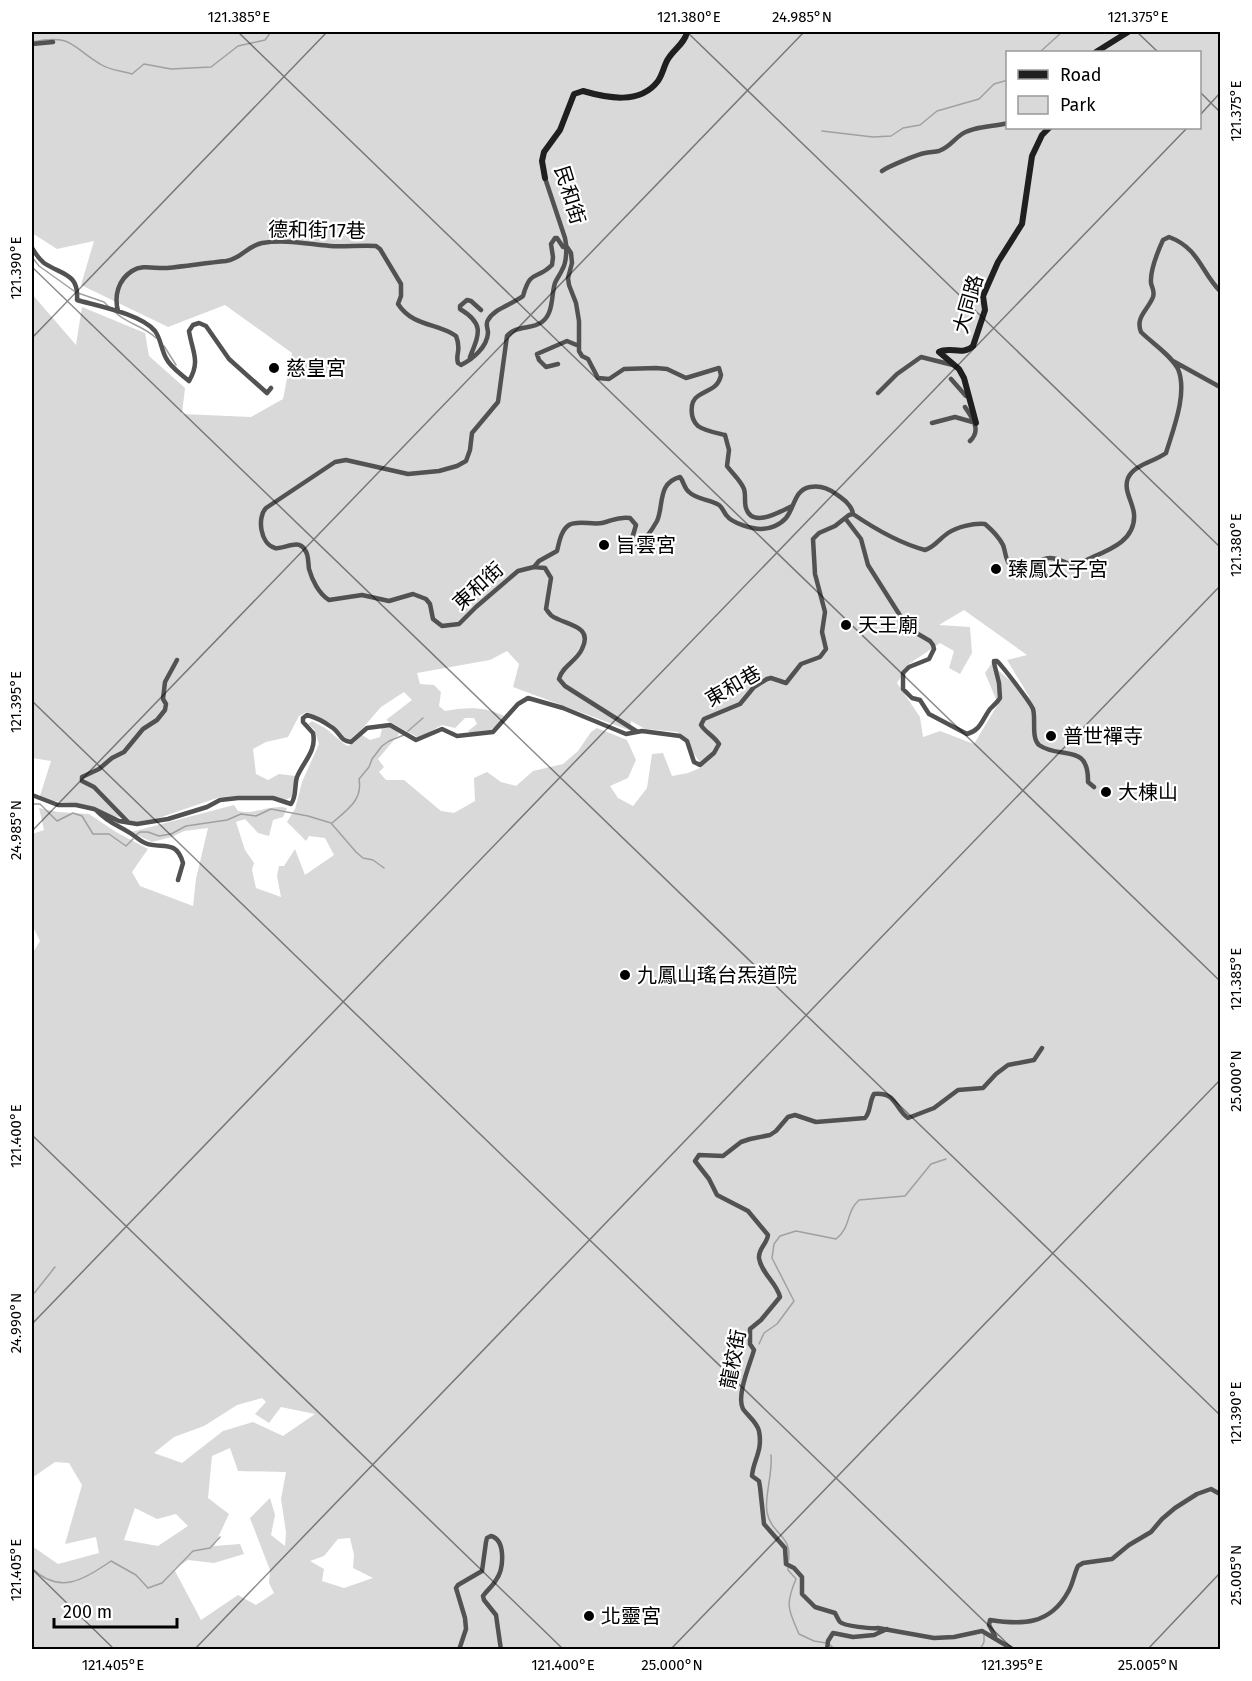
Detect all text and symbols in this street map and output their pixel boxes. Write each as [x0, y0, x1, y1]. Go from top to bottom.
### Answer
text: 121.385°E [208, 8, 270, 26]
text: 121.380°E [657, 8, 721, 26]
text: 24.985°N [772, 8, 832, 26]
text: 121.375°E [1108, 8, 1168, 26]
legend [1006, 51, 1201, 129]
text: Road [1060, 64, 1102, 86]
text: 121.375°E [1227, 81, 1245, 141]
text: Park [1060, 94, 1096, 116]
street label: 民和街 [550, 163, 590, 227]
street label: 德和街17巷 [268, 217, 366, 243]
text: 121.390°E [7, 236, 25, 300]
street label: 大同路 [948, 272, 988, 336]
place label: 慈皇宮 [286, 356, 346, 380]
marker: 慈皇宮 [267, 361, 281, 375]
text: 121.380°E [1227, 513, 1245, 577]
place label: 旨雲宮 [616, 533, 676, 557]
marker: 旨雲宮 [597, 538, 611, 552]
street label: 東和街 [448, 557, 508, 615]
place label: 臻鳳太子宮 [1008, 557, 1108, 581]
marker: 臻鳳太子宮 [989, 562, 1003, 576]
place label: 天王廟 [858, 613, 918, 637]
marker: 天王廟 [839, 618, 853, 632]
street label: 東和巷 [701, 661, 765, 711]
text: 121.395°E [7, 671, 25, 733]
place label: 普世禪寺 [1063, 724, 1143, 748]
marker: 普世禪寺 [1044, 729, 1058, 743]
place label: 大棟山 [1118, 780, 1178, 804]
marker: 大棟山 [1099, 785, 1113, 799]
text: 24.985°N [7, 800, 25, 860]
text: 121.385°E [1227, 948, 1245, 1010]
place label: 九鳳山瑤台炁道院 [637, 963, 797, 987]
marker: 九鳳山瑤台炁道院 [618, 968, 632, 982]
text: 25.000°N [1227, 1050, 1245, 1112]
text: 121.400°E [7, 1104, 25, 1168]
text: 24.990°N [7, 1293, 25, 1353]
street label: 龍校街 [715, 1327, 751, 1391]
text: 121.390°E [1227, 1381, 1245, 1445]
text: 121.405°E [7, 1539, 25, 1601]
text: 25.005°N [1227, 1545, 1245, 1605]
scale bar [54, 1591, 177, 1629]
text: 200 m [63, 1601, 112, 1623]
place label: 北靈宮 [601, 1604, 661, 1628]
marker: 北靈宮 [582, 1609, 596, 1623]
text: 121.405°E [82, 1656, 144, 1674]
text: 121.400°E [531, 1656, 595, 1674]
text: 25.000°N [641, 1656, 703, 1674]
text: 121.395°E [981, 1656, 1043, 1674]
text: 25.005°N [1118, 1656, 1178, 1674]

